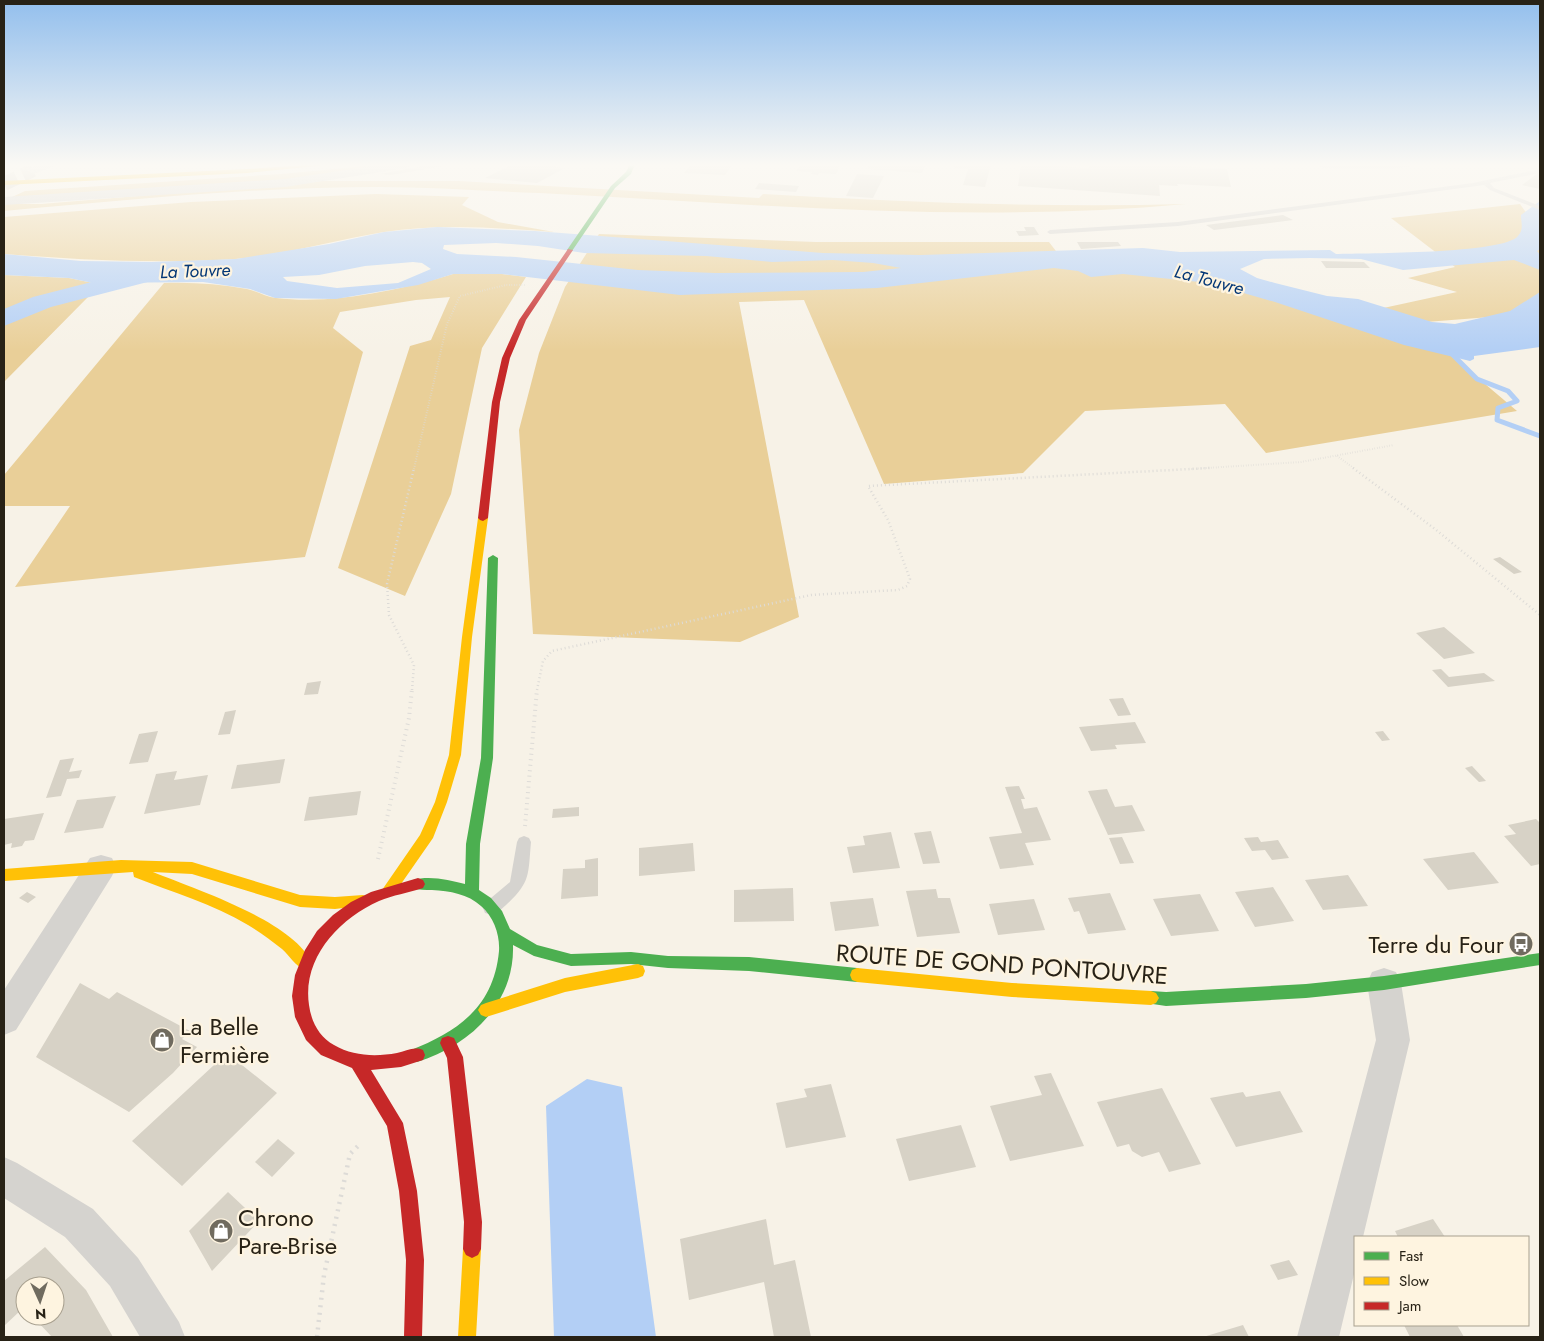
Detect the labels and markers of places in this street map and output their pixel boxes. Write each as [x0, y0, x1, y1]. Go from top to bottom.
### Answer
place label: Terre du Four [1369, 927, 1505, 962]
bus stop icon: Terre du Four [1508, 931, 1534, 957]
place label: La Belle Fermière [180, 1009, 269, 1072]
shop icon: La Belle Fermière [149, 1027, 175, 1053]
place label: Chrono Pare-Brise [238, 1200, 337, 1263]
shop icon: Chrono Pare-Brise [208, 1218, 234, 1244]

